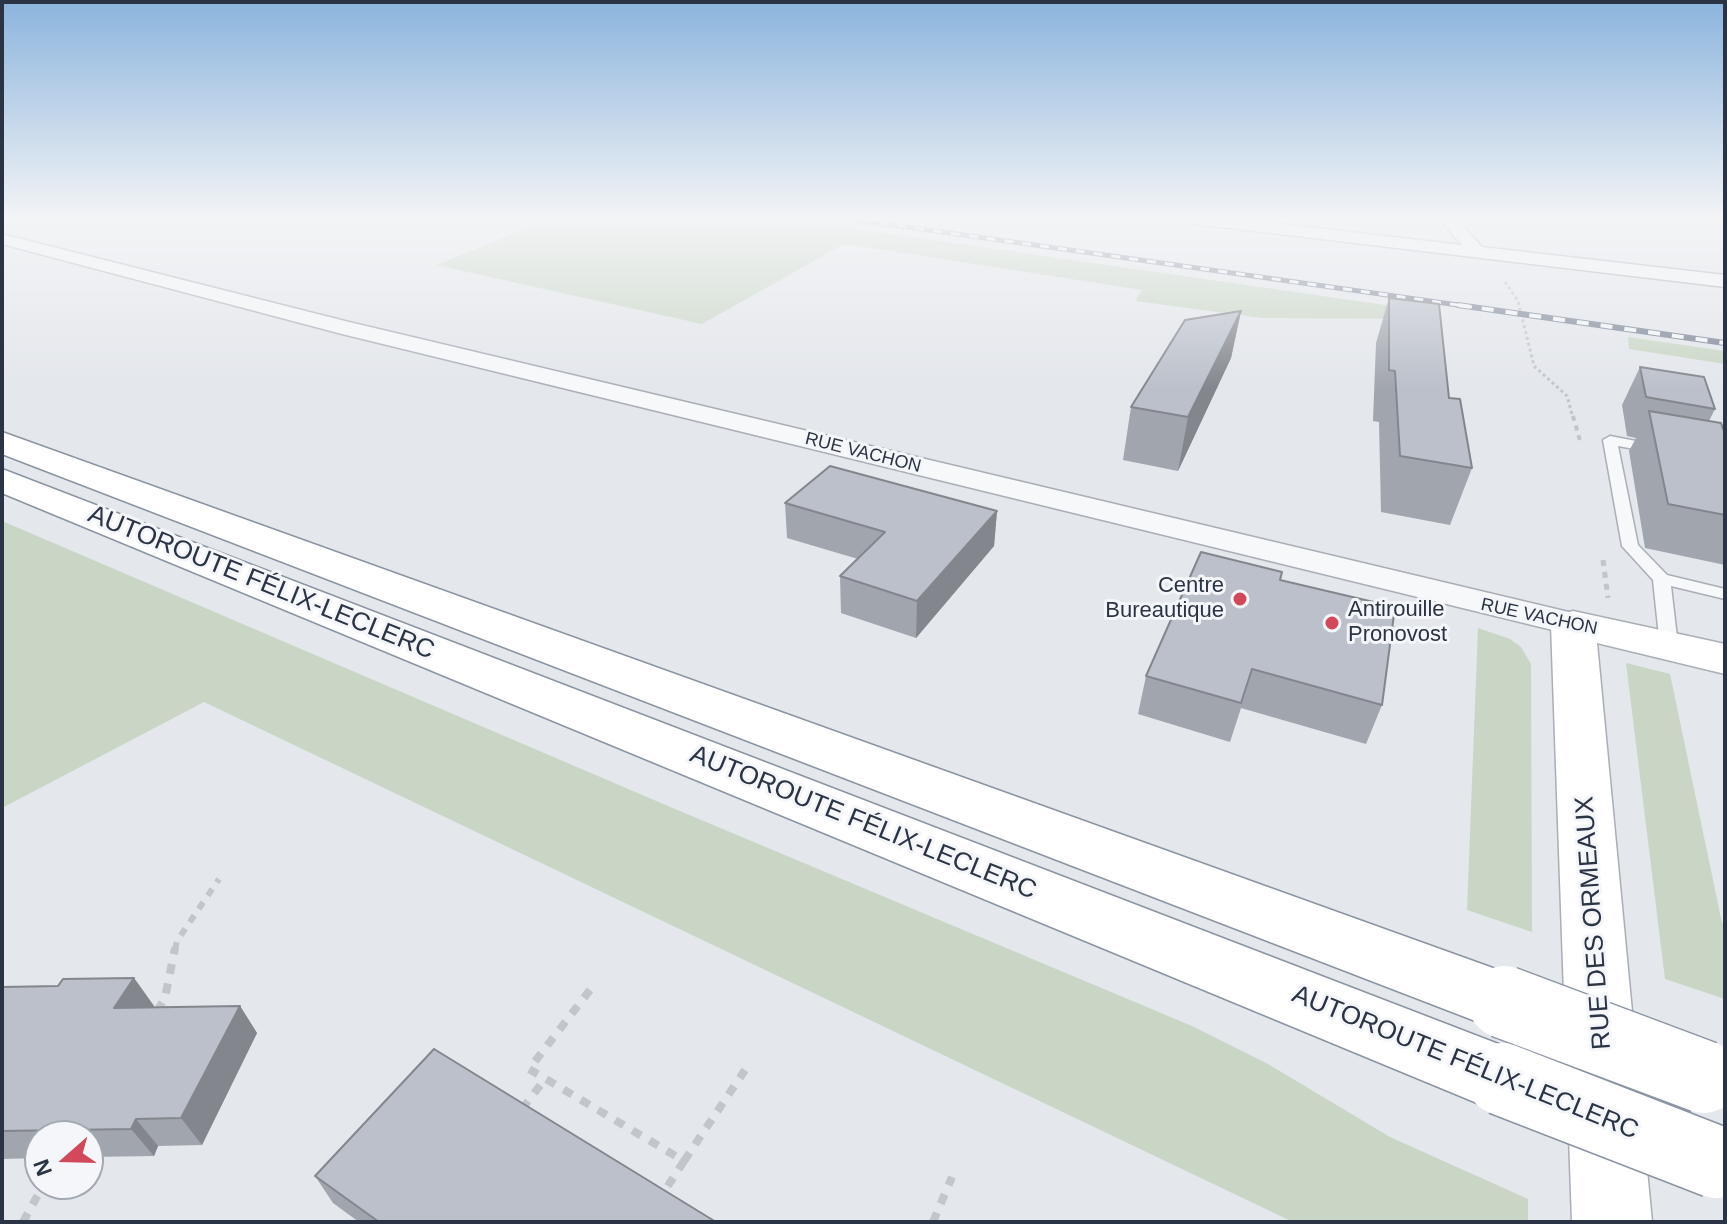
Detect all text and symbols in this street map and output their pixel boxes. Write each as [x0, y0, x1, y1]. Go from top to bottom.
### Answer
street label: RUE VACHON [803, 428, 923, 478]
street label: AUTOROUTE FÉLIX-LECLERC [83, 499, 439, 667]
place label: Centre Bureautique [1105, 573, 1224, 624]
marker: Centre Bureautique [1231, 590, 1249, 608]
street label: RUE VACHON [1479, 594, 1599, 640]
place label: Antirouille Pronovost [1348, 597, 1447, 648]
marker: Antirouille Pronovost [1323, 614, 1341, 632]
street label: AUTOROUTE FÉLIX-LECLERC [685, 739, 1041, 907]
street label: RUE DES ORMEAUX [1570, 795, 1618, 1051]
street label: AUTOROUTE FÉLIX-LECLERC [1287, 979, 1643, 1147]
north arrow [24, 1120, 104, 1200]
text: N [28, 1156, 57, 1179]

